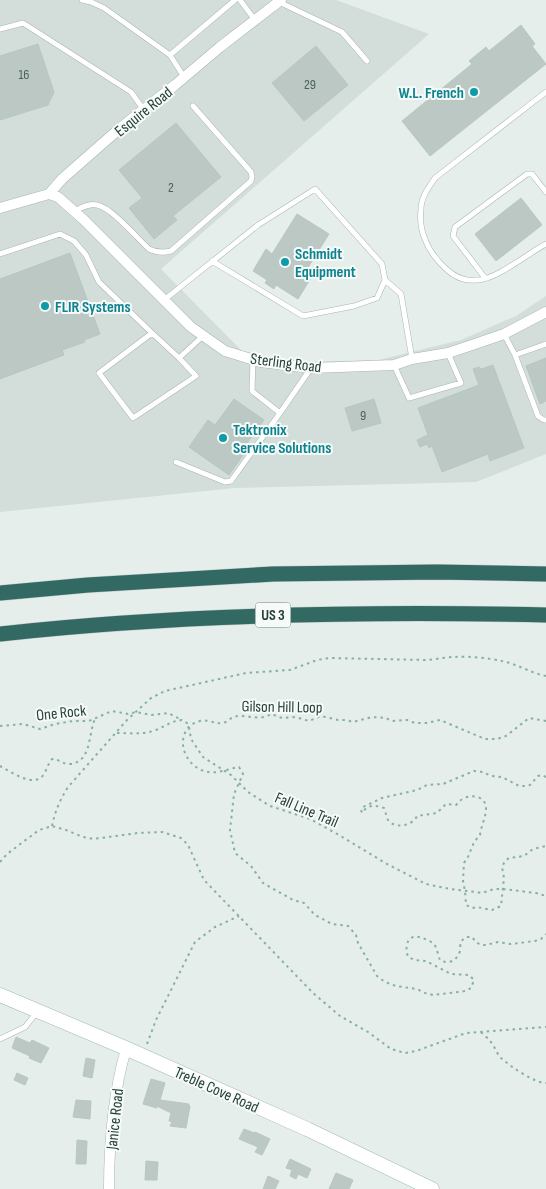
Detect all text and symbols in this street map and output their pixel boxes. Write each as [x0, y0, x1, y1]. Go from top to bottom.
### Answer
house number: 16 [18, 66, 30, 83]
house number: 29 [304, 76, 316, 93]
street label: Esquire Road [111, 83, 177, 141]
place label: W.L. French [398, 84, 464, 103]
marker: W.L. French [468, 86, 480, 98]
house number: 2 [168, 179, 174, 196]
place label: Schmidt Equipment [295, 245, 356, 282]
marker: Schmidt Equipment [279, 256, 291, 268]
place label: FLIR Systems [55, 298, 131, 317]
marker: FLIR Systems [39, 300, 51, 312]
street label: Sterling Road [249, 350, 322, 377]
house number: 9 [360, 407, 366, 424]
place label: Tektronix Service Solutions [233, 421, 331, 458]
marker: Tektronix Service Solutions [217, 432, 229, 444]
road number: US 3 [256, 602, 290, 628]
street label: Gilson Hill Loop [241, 697, 323, 718]
street label: One Rock [35, 701, 87, 726]
street label: Fall Line Trail [272, 789, 341, 832]
street label: Treble Cove Road [171, 1063, 262, 1117]
street label: Janice Road [103, 1088, 128, 1152]

